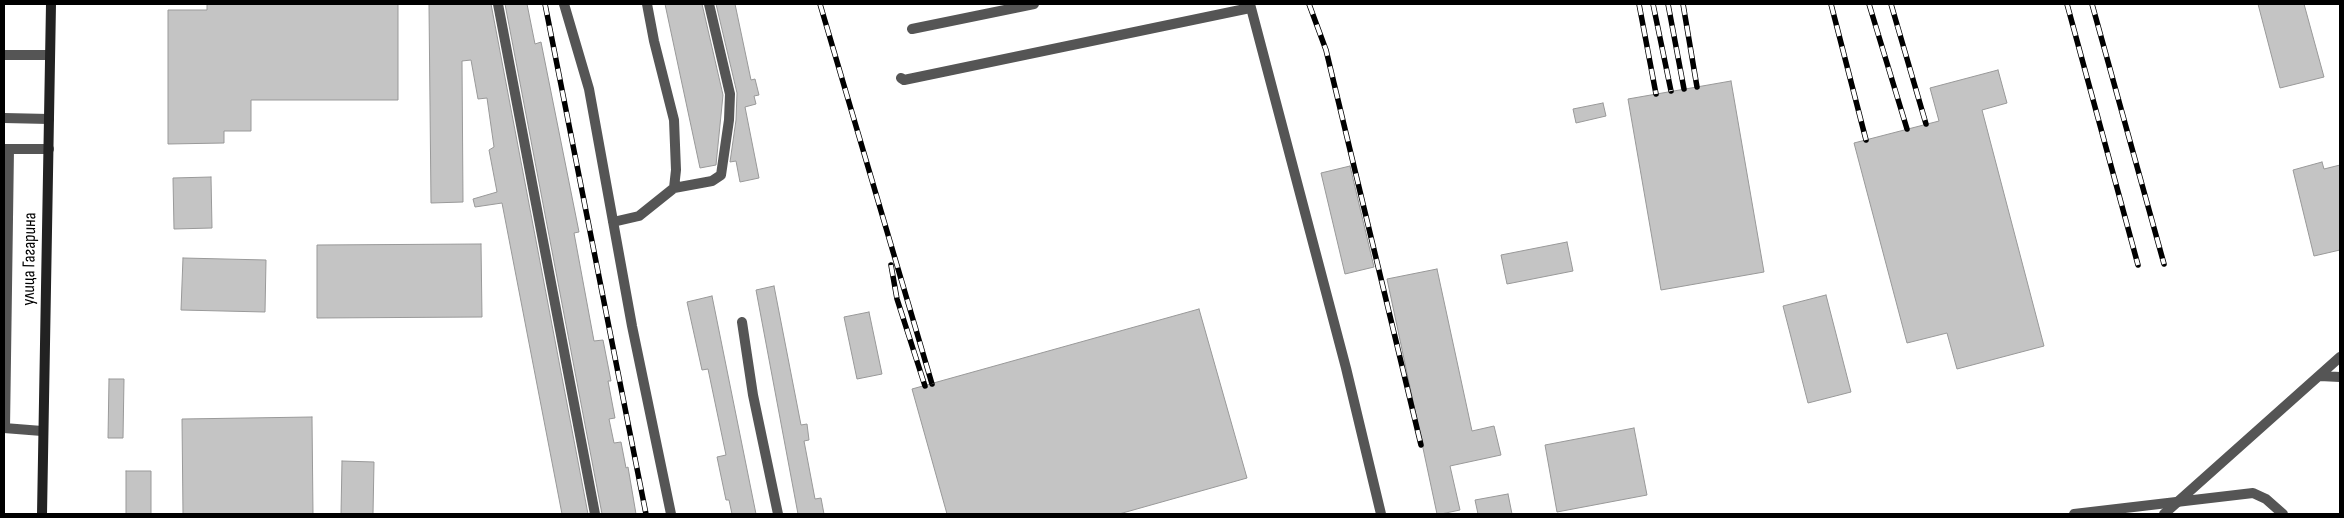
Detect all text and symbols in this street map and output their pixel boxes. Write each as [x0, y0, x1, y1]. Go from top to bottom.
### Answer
street label: улица Гагарина [18, 212, 42, 306]

